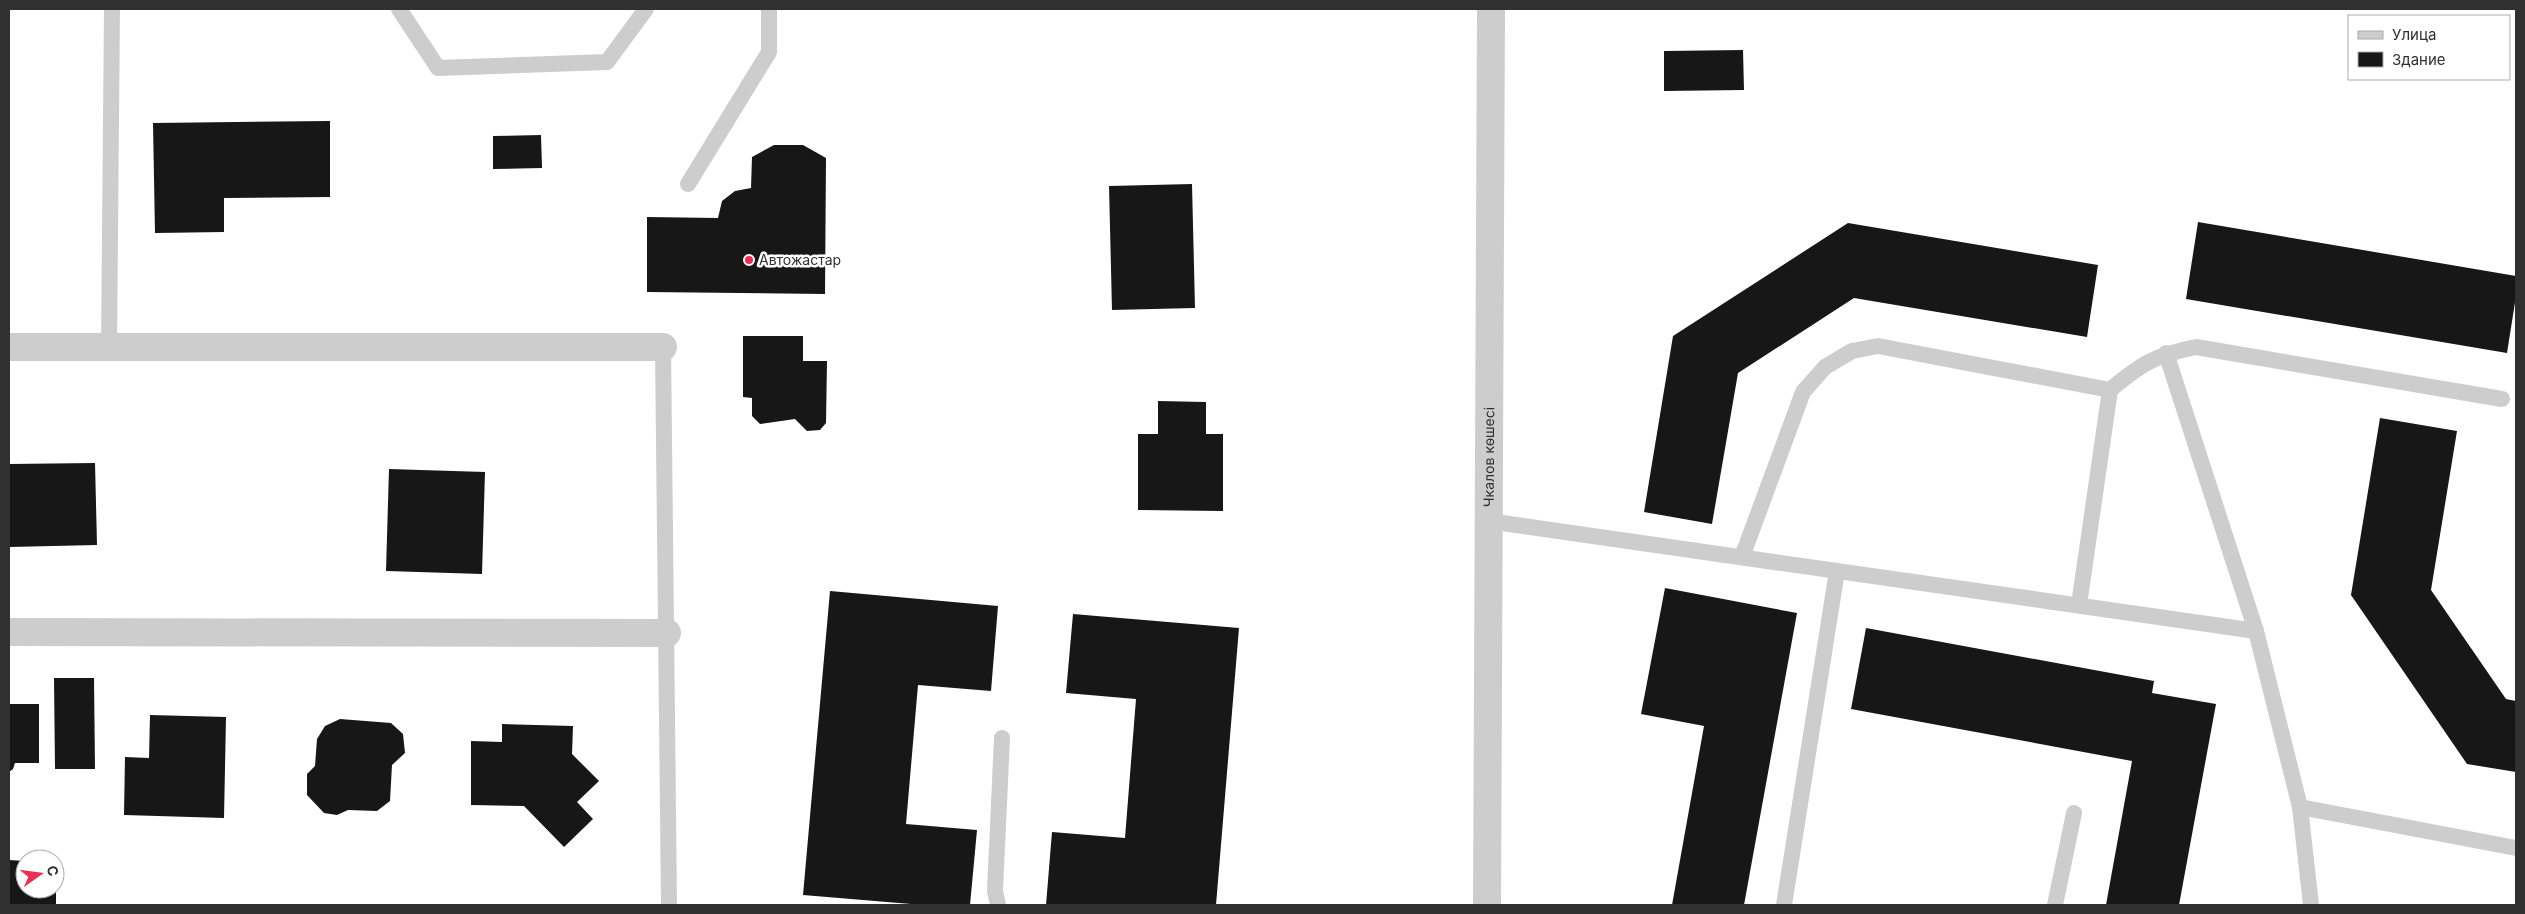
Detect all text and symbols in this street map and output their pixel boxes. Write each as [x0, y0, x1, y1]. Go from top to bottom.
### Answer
legend [2348, 15, 2510, 80]
text: Улица [2392, 25, 2436, 44]
text: Здание [2392, 50, 2446, 69]
place label: Автожастар [759, 251, 841, 268]
marker: Автожастар [743, 254, 755, 266]
street label: Чкалов көшесі [1480, 407, 1497, 507]
north arrow [15, 849, 65, 899]
text: С [44, 864, 63, 878]

